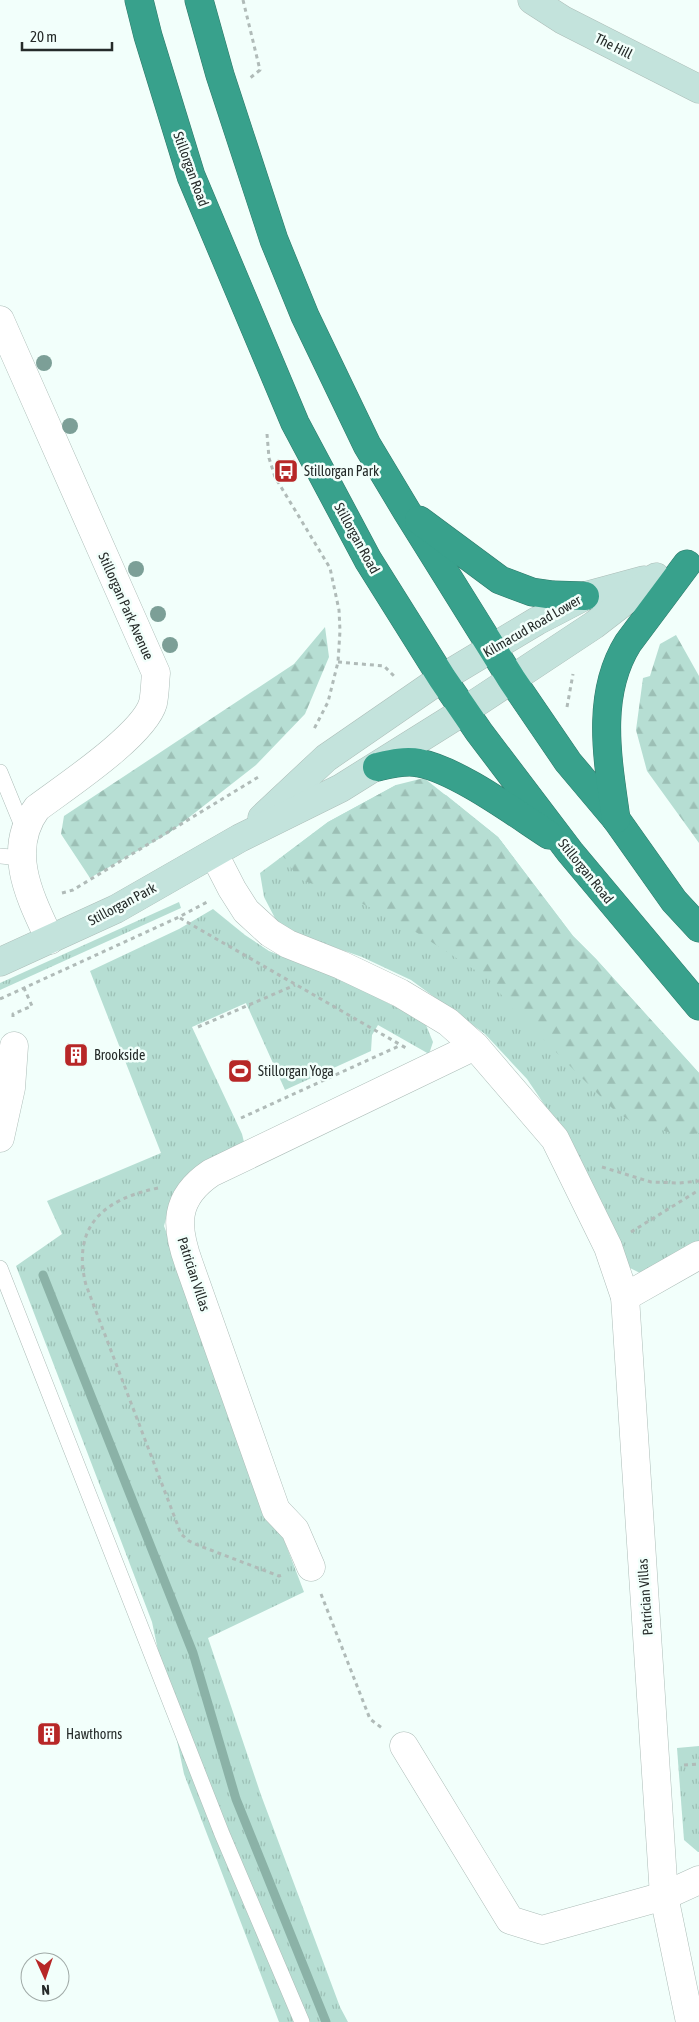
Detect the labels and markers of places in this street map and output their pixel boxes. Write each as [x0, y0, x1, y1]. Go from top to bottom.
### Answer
bus stop icon: Stillorgan Park [273, 458, 299, 484]
place label: Stillorgan Park [304, 463, 379, 479]
building icon: Brookside [63, 1042, 89, 1068]
place label: Brookside [94, 1047, 145, 1063]
sports icon: Stillorgan Yoga [227, 1058, 253, 1084]
place label: Stillorgan Yoga [258, 1063, 334, 1079]
building icon: Hawthorns [36, 1721, 62, 1747]
place label: Hawthorns [66, 1726, 122, 1742]

